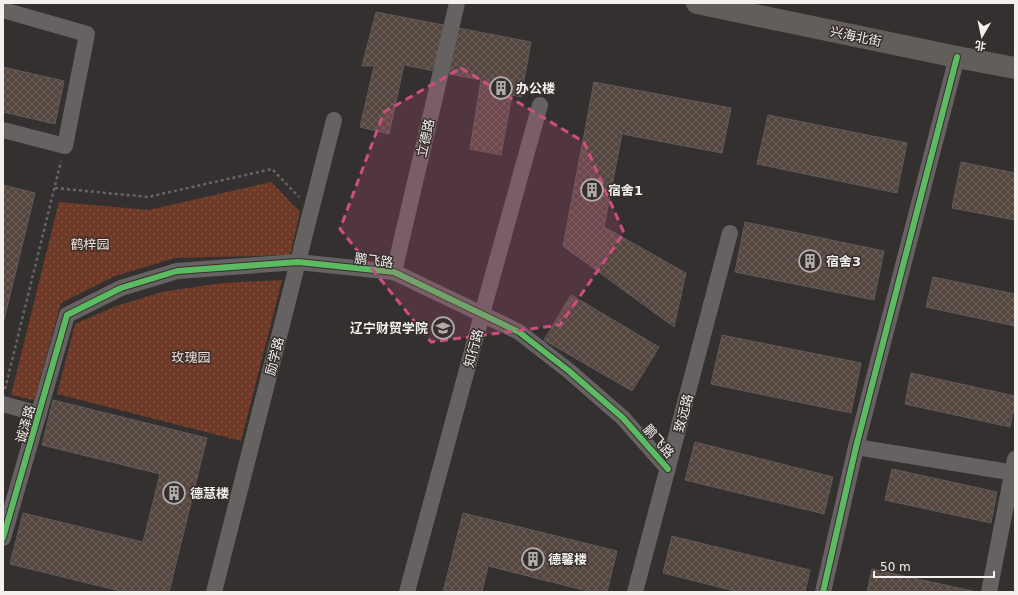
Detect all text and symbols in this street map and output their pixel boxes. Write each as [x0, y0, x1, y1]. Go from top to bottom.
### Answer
north arrow [962, 16, 1002, 56]
street label: 兴海北街 [829, 24, 883, 49]
text: 北 [974, 38, 987, 53]
building icon: 办公楼 [488, 75, 514, 101]
place label: 办公楼 [516, 81, 555, 96]
street label: 立德路 [414, 117, 437, 159]
building icon: 宿舍1 [579, 177, 605, 203]
place label: 宿舍1 [608, 183, 643, 198]
park label: 鹤梓园 [70, 237, 110, 252]
building icon: 宿舍3 [797, 248, 823, 274]
street label: 鹏飞路 [354, 251, 394, 270]
place label: 宿舍3 [826, 254, 861, 269]
school or university icon: 辽宁财贸学院 [430, 315, 456, 341]
place label: 辽宁财贸学院 [350, 321, 428, 336]
street label: 知行路 [461, 327, 486, 369]
street label: 励学路 [262, 335, 286, 377]
park label: 玫瑰园 [171, 350, 211, 365]
street label: 致远路 [671, 392, 696, 434]
street label: 诚泽路 [13, 403, 38, 445]
street label: 鹏飞路 [640, 422, 677, 461]
building icon: 德慧楼 [161, 480, 187, 506]
place label: 德慧楼 [190, 486, 229, 501]
building icon: 德馨楼 [520, 546, 546, 572]
place label: 德馨楼 [548, 552, 587, 567]
scale bar [874, 553, 994, 579]
text: 50 m [880, 560, 911, 574]

